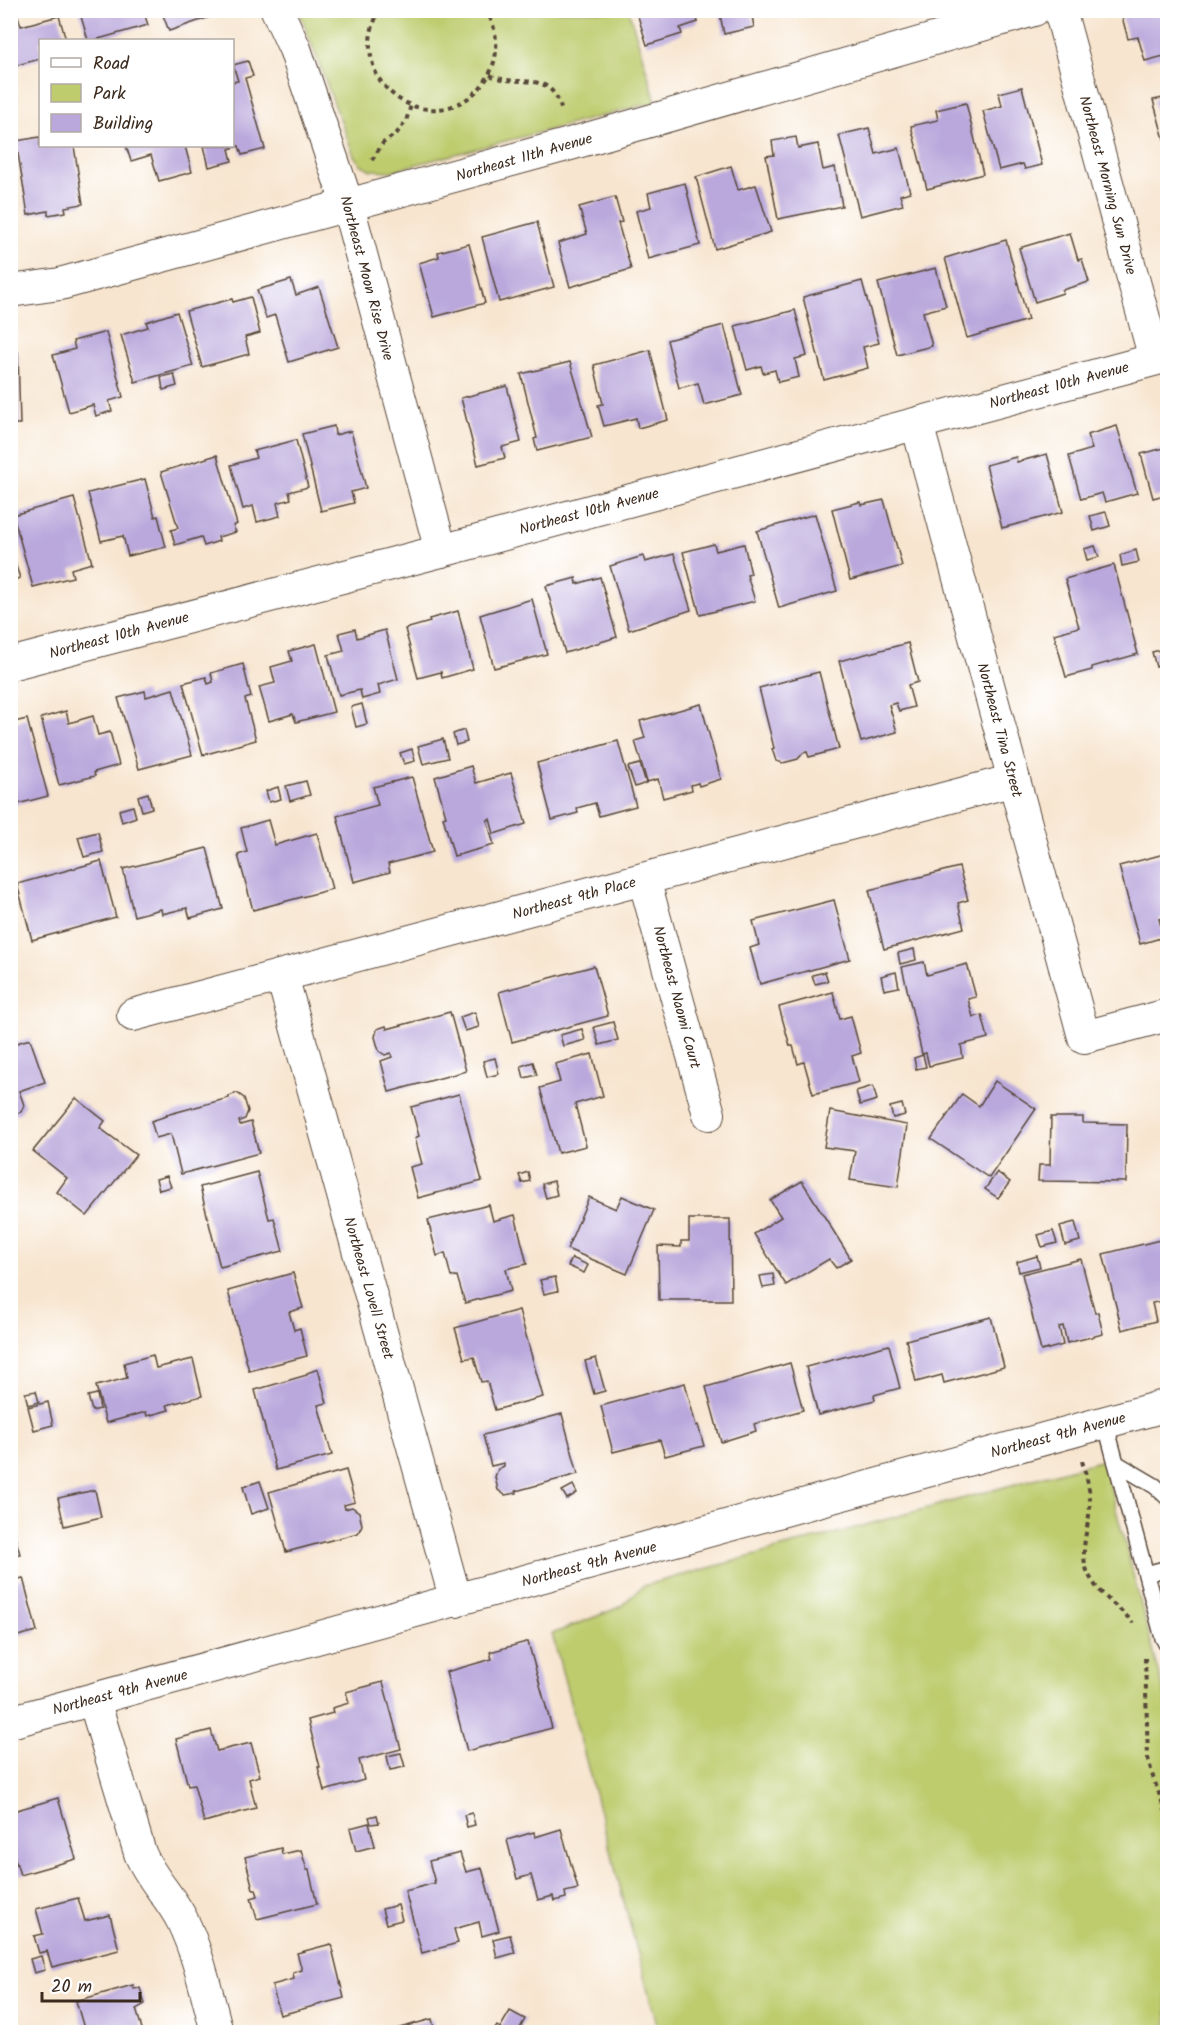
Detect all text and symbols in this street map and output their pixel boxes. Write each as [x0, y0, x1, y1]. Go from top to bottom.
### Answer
legend [39, 39, 234, 147]
text: Road [93, 50, 130, 79]
text: Park [93, 80, 126, 109]
street label: Northeast Morning Sun Drive [1072, 93, 1143, 278]
text: Building [93, 110, 153, 139]
street label: Northeast 11th Avenue [453, 127, 596, 189]
street label: Northeast Moon Rise Drive [332, 193, 400, 364]
street label: Northeast 10th Avenue [987, 356, 1132, 416]
street label: Northeast 10th Avenue [517, 482, 662, 542]
street label: Northeast 10th Avenue [47, 606, 192, 666]
street label: Northeast Tina Street [970, 660, 1029, 800]
street label: Northeast 9th Place [510, 871, 639, 927]
street label: Northeast Naomi Court [645, 923, 707, 1072]
street label: Northeast Lovell Street [336, 1214, 400, 1363]
street label: Northeast 9th Avenue [988, 1406, 1129, 1466]
street label: Northeast 9th Avenue [519, 1535, 660, 1595]
street label: Northeast 9th Avenue [50, 1663, 191, 1723]
scale bar [42, 1965, 140, 2003]
text: 20 m [51, 1973, 92, 2002]

